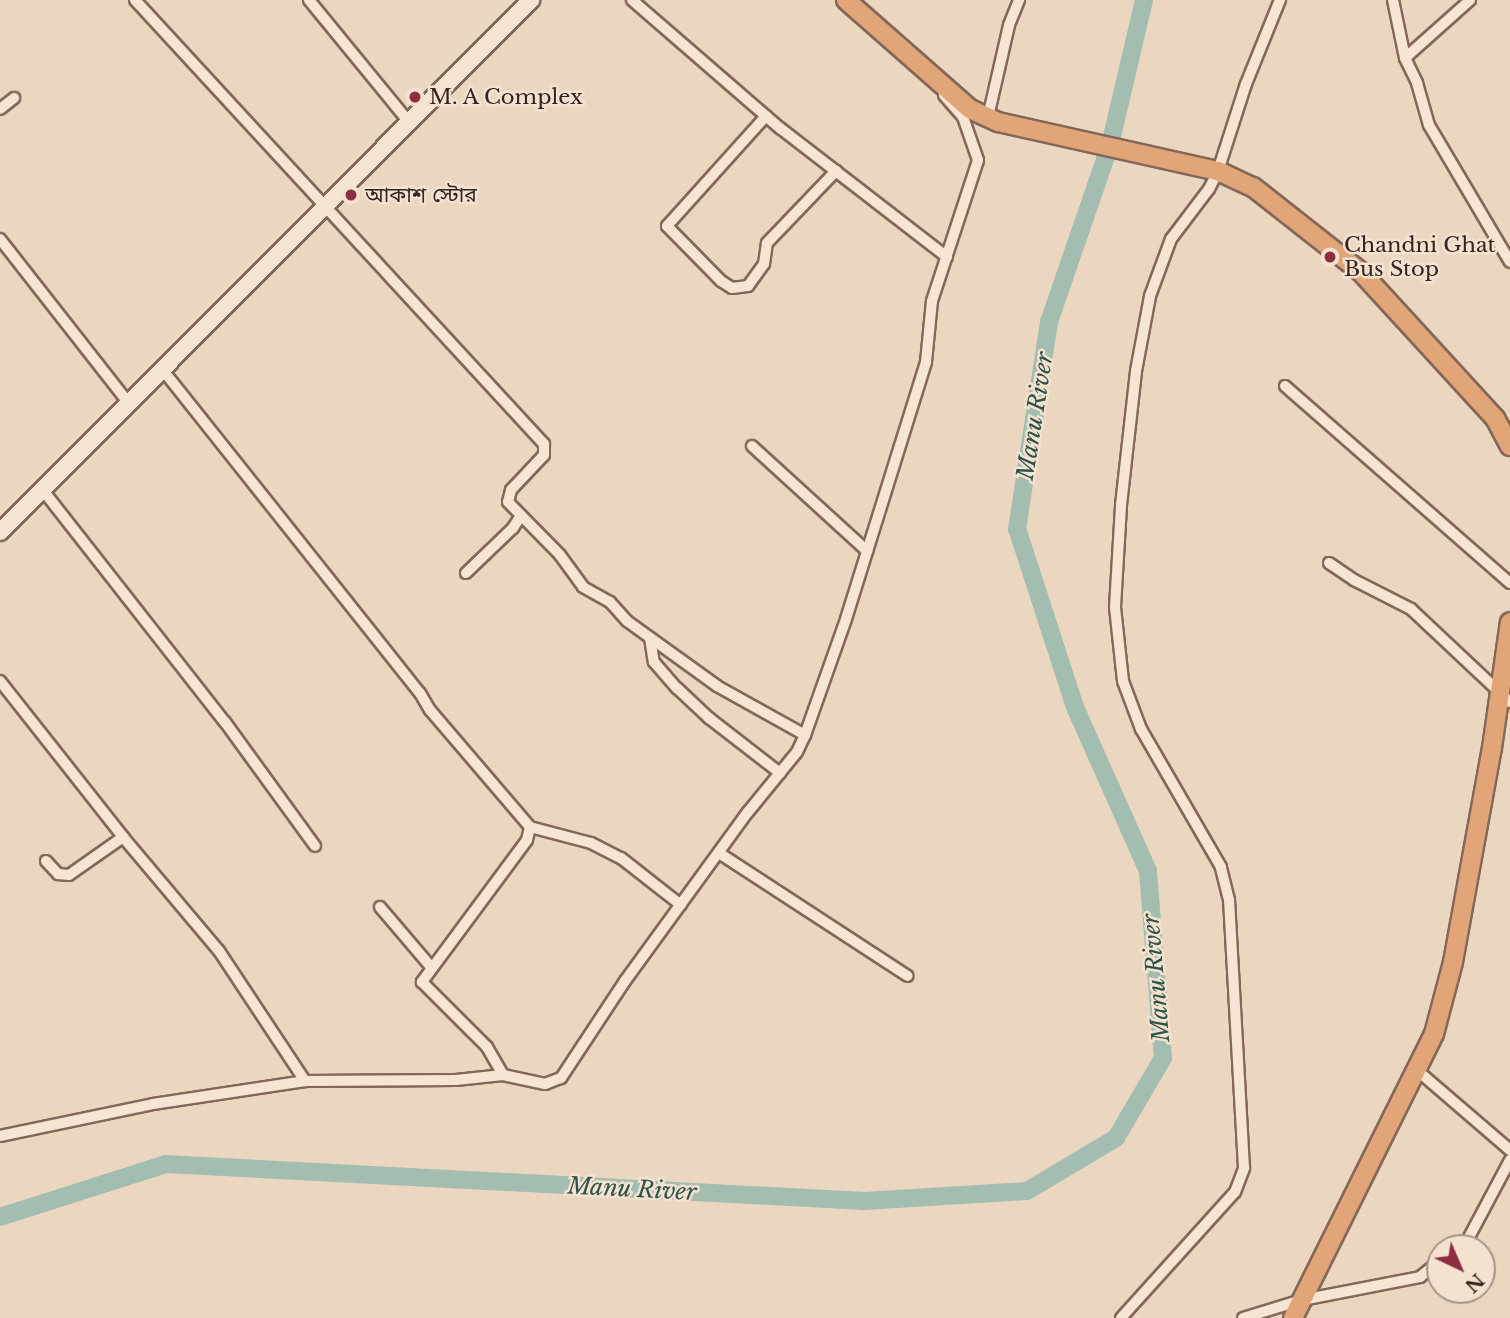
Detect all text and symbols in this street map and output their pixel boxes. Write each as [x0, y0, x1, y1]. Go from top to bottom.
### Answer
place label: M. A Complex [429, 84, 585, 110]
marker: M. A Complex [407, 89, 423, 105]
place label: আকাশ স্টোর [365, 182, 477, 208]
marker: আকাশ স্টোর [343, 187, 359, 203]
place label: Chandni Ghat Bus Stop [1344, 232, 1496, 282]
marker: Chandni Ghat Bus Stop [1322, 249, 1338, 265]
water label: Manu River [1011, 350, 1059, 482]
water label: Manu River [1137, 912, 1175, 1044]
water label: Manu River [567, 1172, 697, 1206]
north arrow [1426, 1234, 1496, 1304]
text: N [1460, 1269, 1489, 1298]

